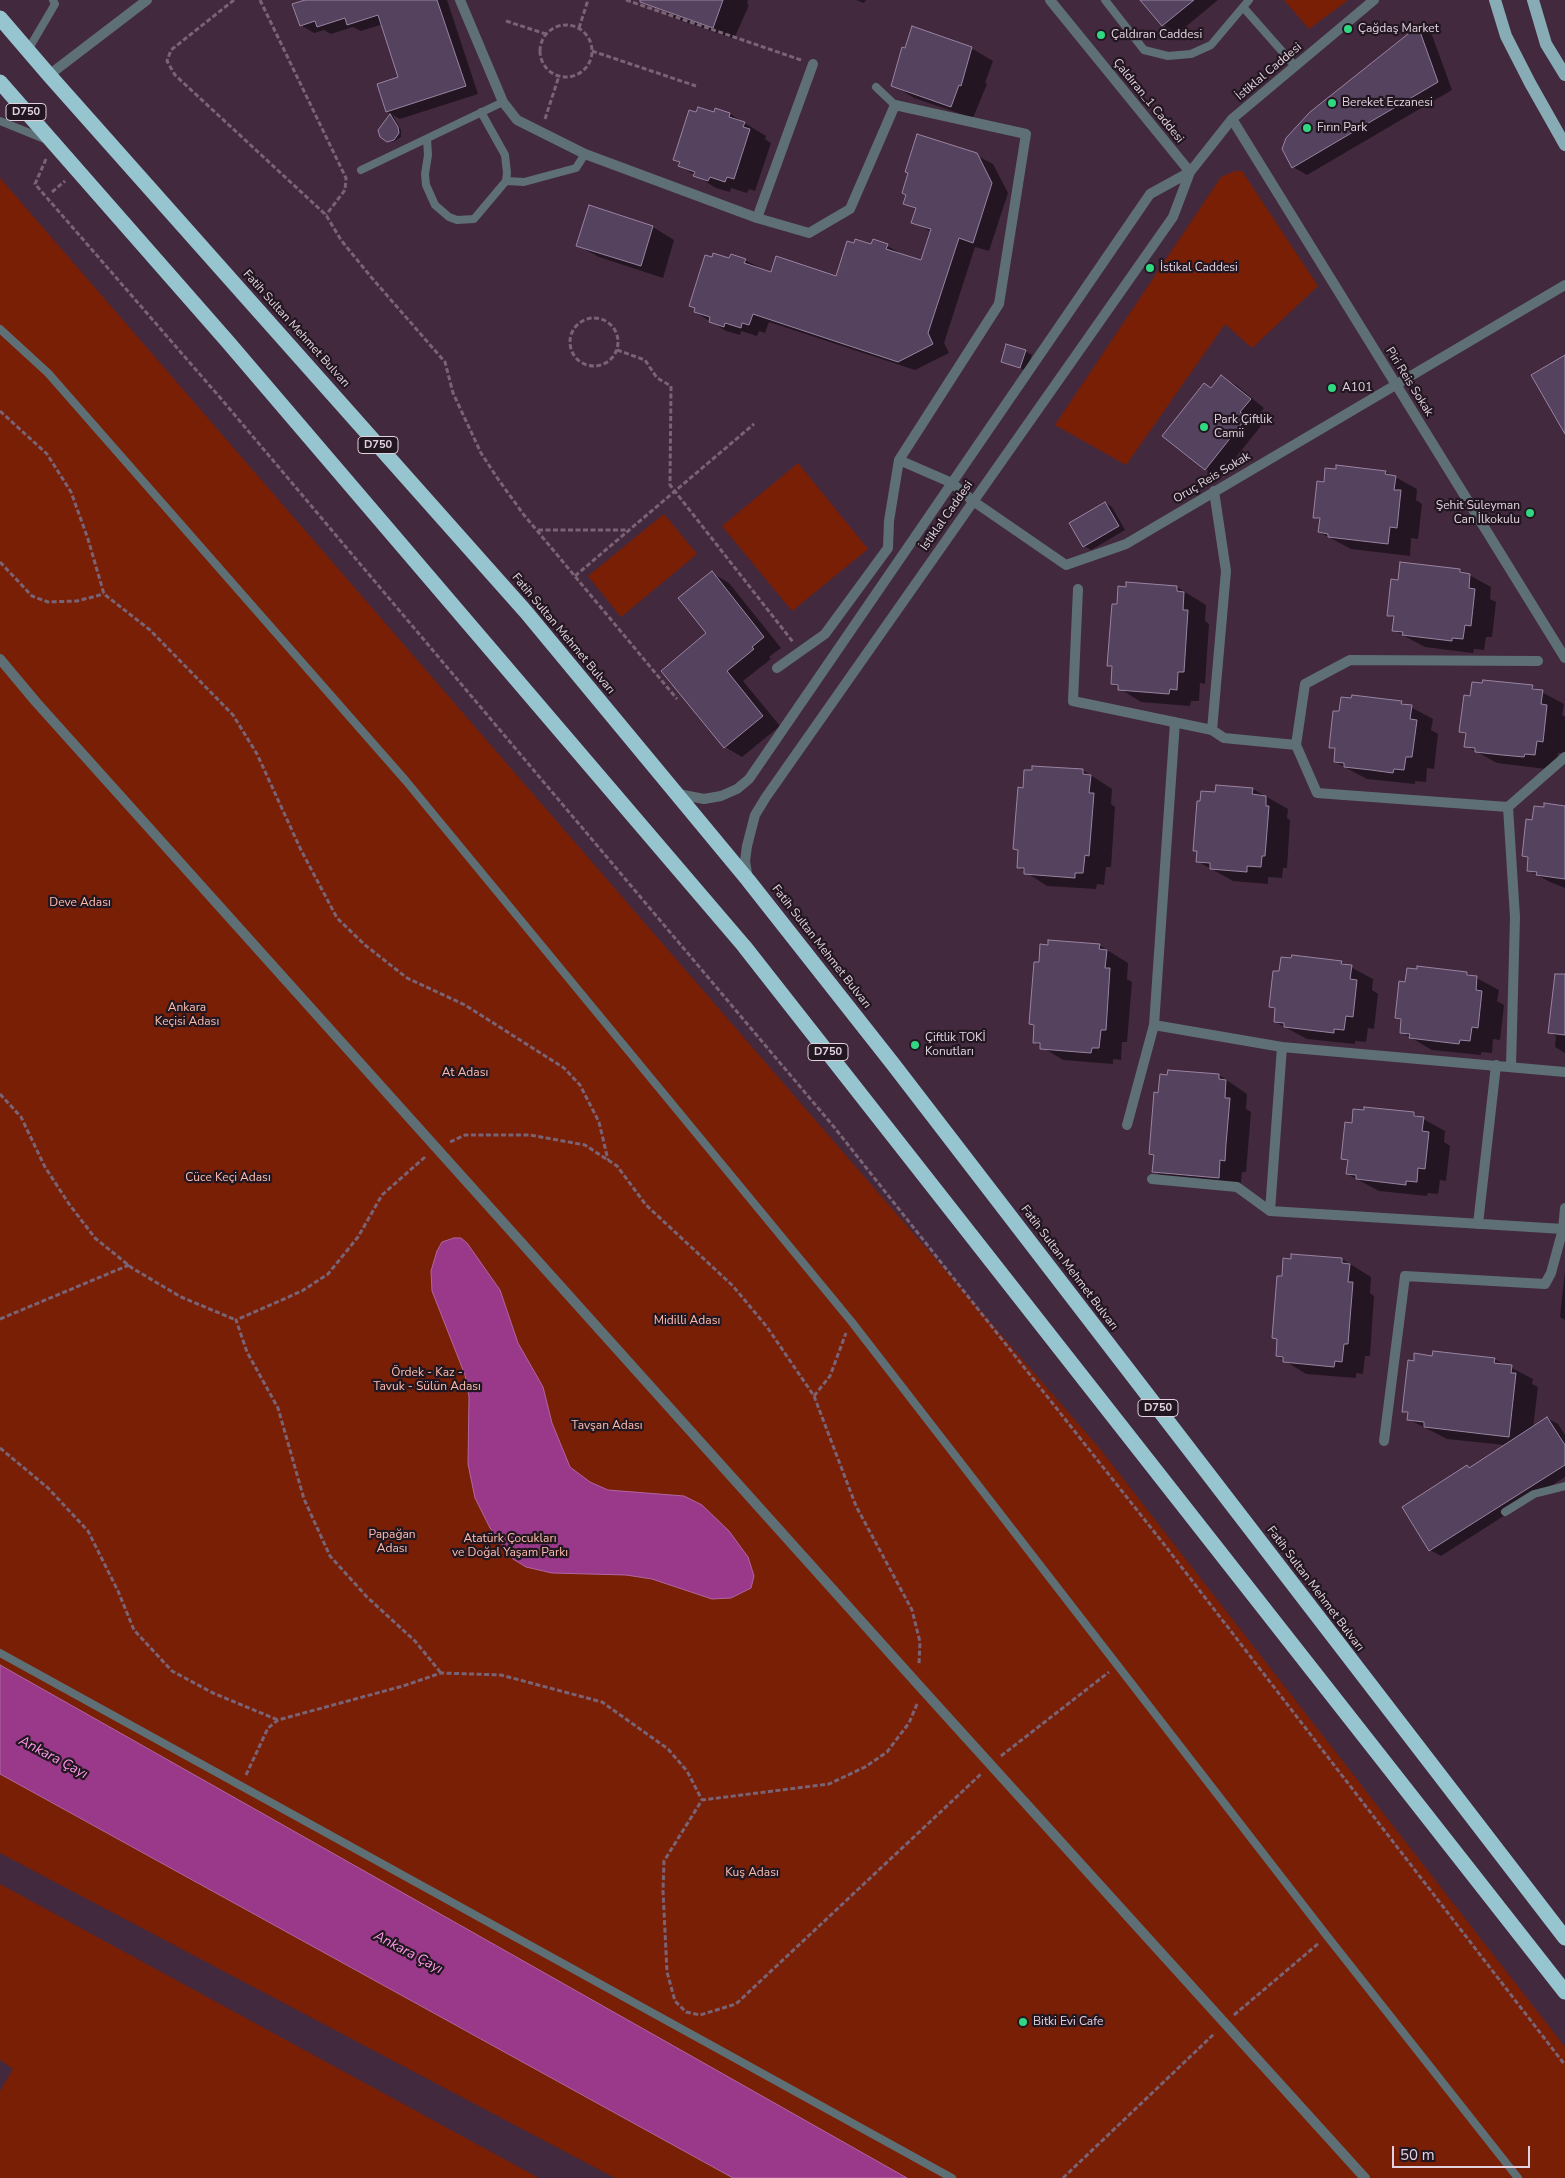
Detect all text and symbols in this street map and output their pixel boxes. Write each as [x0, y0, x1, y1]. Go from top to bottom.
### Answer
place label: Çağdaş Market [1358, 22, 1439, 36]
marker: Çağdaş Market [1342, 23, 1354, 35]
place label: Çaldıran Caddesi [1111, 28, 1202, 42]
marker: Çaldıran Caddesi [1095, 29, 1107, 41]
street label: İstiklal Caddesi [1233, 40, 1305, 104]
street label: Çaldıran_1 Caddesi [1110, 56, 1186, 146]
place label: Bereket Eczanesi [1342, 96, 1433, 110]
marker: Bereket Eczanesi [1326, 97, 1338, 109]
road number: D750 [6, 104, 46, 120]
place label: Fırın Park [1317, 121, 1367, 135]
marker: Fırın Park [1301, 122, 1313, 134]
place label: İstikal Caddesi [1160, 261, 1238, 275]
marker: İstikal Caddesi [1144, 262, 1156, 274]
street label: Fatih Sultan Mehmet Bulvarı [240, 267, 352, 391]
street label: Piri Reis Sokak [1382, 345, 1436, 419]
place label: A101 [1342, 381, 1372, 395]
marker: A101 [1326, 382, 1338, 394]
place label: Park Çiftlik Camii [1214, 413, 1272, 441]
marker: Park Çiftlik Camii [1198, 421, 1210, 433]
road number: D750 [358, 436, 398, 454]
street label: Oruç Reis Sokak [1171, 449, 1253, 507]
street label: İstiklal Caddesi [918, 478, 976, 554]
place label: Şehit Süleyman Can İlkokulu [1436, 499, 1520, 527]
marker: Şehit Süleyman Can İlkokulu [1524, 507, 1536, 519]
street label: Fatih Sultan Mehmet Bulvarı [508, 571, 618, 697]
street label: Fatih Sultan Mehmet Bulvarı [768, 882, 874, 1012]
park label: Deve Adası [49, 896, 111, 910]
park label: Ankara Keçisi Adası [155, 1001, 219, 1029]
place label: Çiftlik TOKİ Konutları [925, 1031, 986, 1059]
marker: Çiftlik TOKİ Konutları [909, 1039, 921, 1051]
road number: D750 [808, 1044, 848, 1060]
park label: At Adası [442, 1066, 488, 1080]
park label: Cüce Keçi Adası [185, 1171, 271, 1185]
street label: Fatih Sultan Mehmet Bulvarı [1017, 1203, 1121, 1333]
park label: Midilli Adası [654, 1314, 720, 1328]
park label: Ördek - Kaz - Tavuk - Sülün Adası [373, 1366, 481, 1394]
road number: D750 [1138, 1400, 1178, 1416]
park label: Tavşan Adası [571, 1419, 643, 1433]
street label: Fatih Sultan Mehmet Bulvarı [1263, 1524, 1367, 1654]
park label: Papağan Adası [368, 1528, 416, 1556]
park label: Atatürk Çocukları ve Doğal Yaşam Parkı [452, 1532, 568, 1560]
water label: Ankara Çayı [16, 1733, 90, 1783]
park label: Kuş Adası [725, 1866, 779, 1880]
water label: Ankara Çayı [371, 1928, 445, 1978]
place label: Bitki Evi Cafe [1033, 2015, 1103, 2029]
marker: Bitki Evi Cafe [1017, 2016, 1029, 2028]
scale bar [1395, 2136, 1532, 2168]
text: 50 m [1400, 2145, 1435, 2165]

